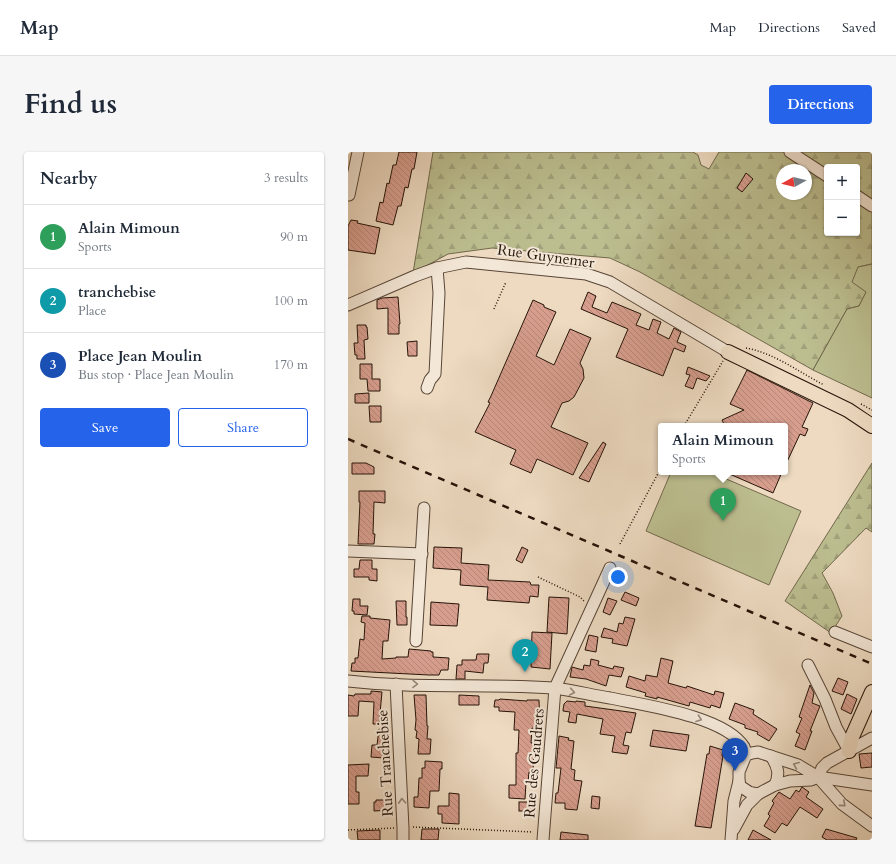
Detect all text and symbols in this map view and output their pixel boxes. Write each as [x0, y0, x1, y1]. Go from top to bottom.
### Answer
text: Map [20, 15, 59, 41]
text: Map [710, 18, 736, 37]
text: Directions [758, 18, 820, 37]
text: Saved [842, 18, 876, 37]
text: Find us [24, 85, 117, 123]
button: Directions [769, 85, 872, 124]
north arrow [776, 164, 812, 200]
map controls [824, 164, 860, 236]
button: + [824, 164, 860, 200]
text: Nearby [40, 167, 97, 190]
text: 3 results [264, 169, 308, 187]
button: − [824, 200, 860, 236]
text: Alain Mimoun [78, 218, 180, 238]
text: 1 [50, 228, 56, 246]
text: 90 m [280, 228, 308, 246]
text: Sports [78, 238, 112, 256]
street label: Rue Guynemer [496, 239, 596, 273]
text: tranchebise [78, 282, 156, 302]
text: 2 [50, 292, 56, 310]
text: 100 m [274, 292, 308, 310]
text: Place [78, 302, 106, 320]
text: Place Jean Moulin [78, 346, 202, 366]
text: 3 [50, 356, 56, 374]
text: 170 m [274, 356, 308, 374]
text: Bus stop · Place Jean Moulin [78, 366, 234, 384]
button: Save [40, 408, 170, 447]
button: Share [178, 408, 308, 447]
popup [658, 423, 788, 475]
text: Alain Mimoun [672, 430, 774, 450]
text: Sports [672, 450, 706, 468]
pin: 1 [710, 488, 736, 521]
your location [608, 567, 628, 587]
pin: 2 [512, 639, 538, 672]
one-way arrow [412, 680, 418, 688]
one-way arrow [569, 687, 576, 695]
street label: Rue des Gaudrets [519, 707, 549, 819]
street label: Rue Tranchebise [372, 709, 398, 817]
one-way arrow [696, 714, 703, 723]
pin: 3 [722, 738, 748, 771]
one-way arrow [792, 761, 799, 769]
one-way arrow [397, 798, 406, 804]
one-way arrow [838, 799, 846, 807]

